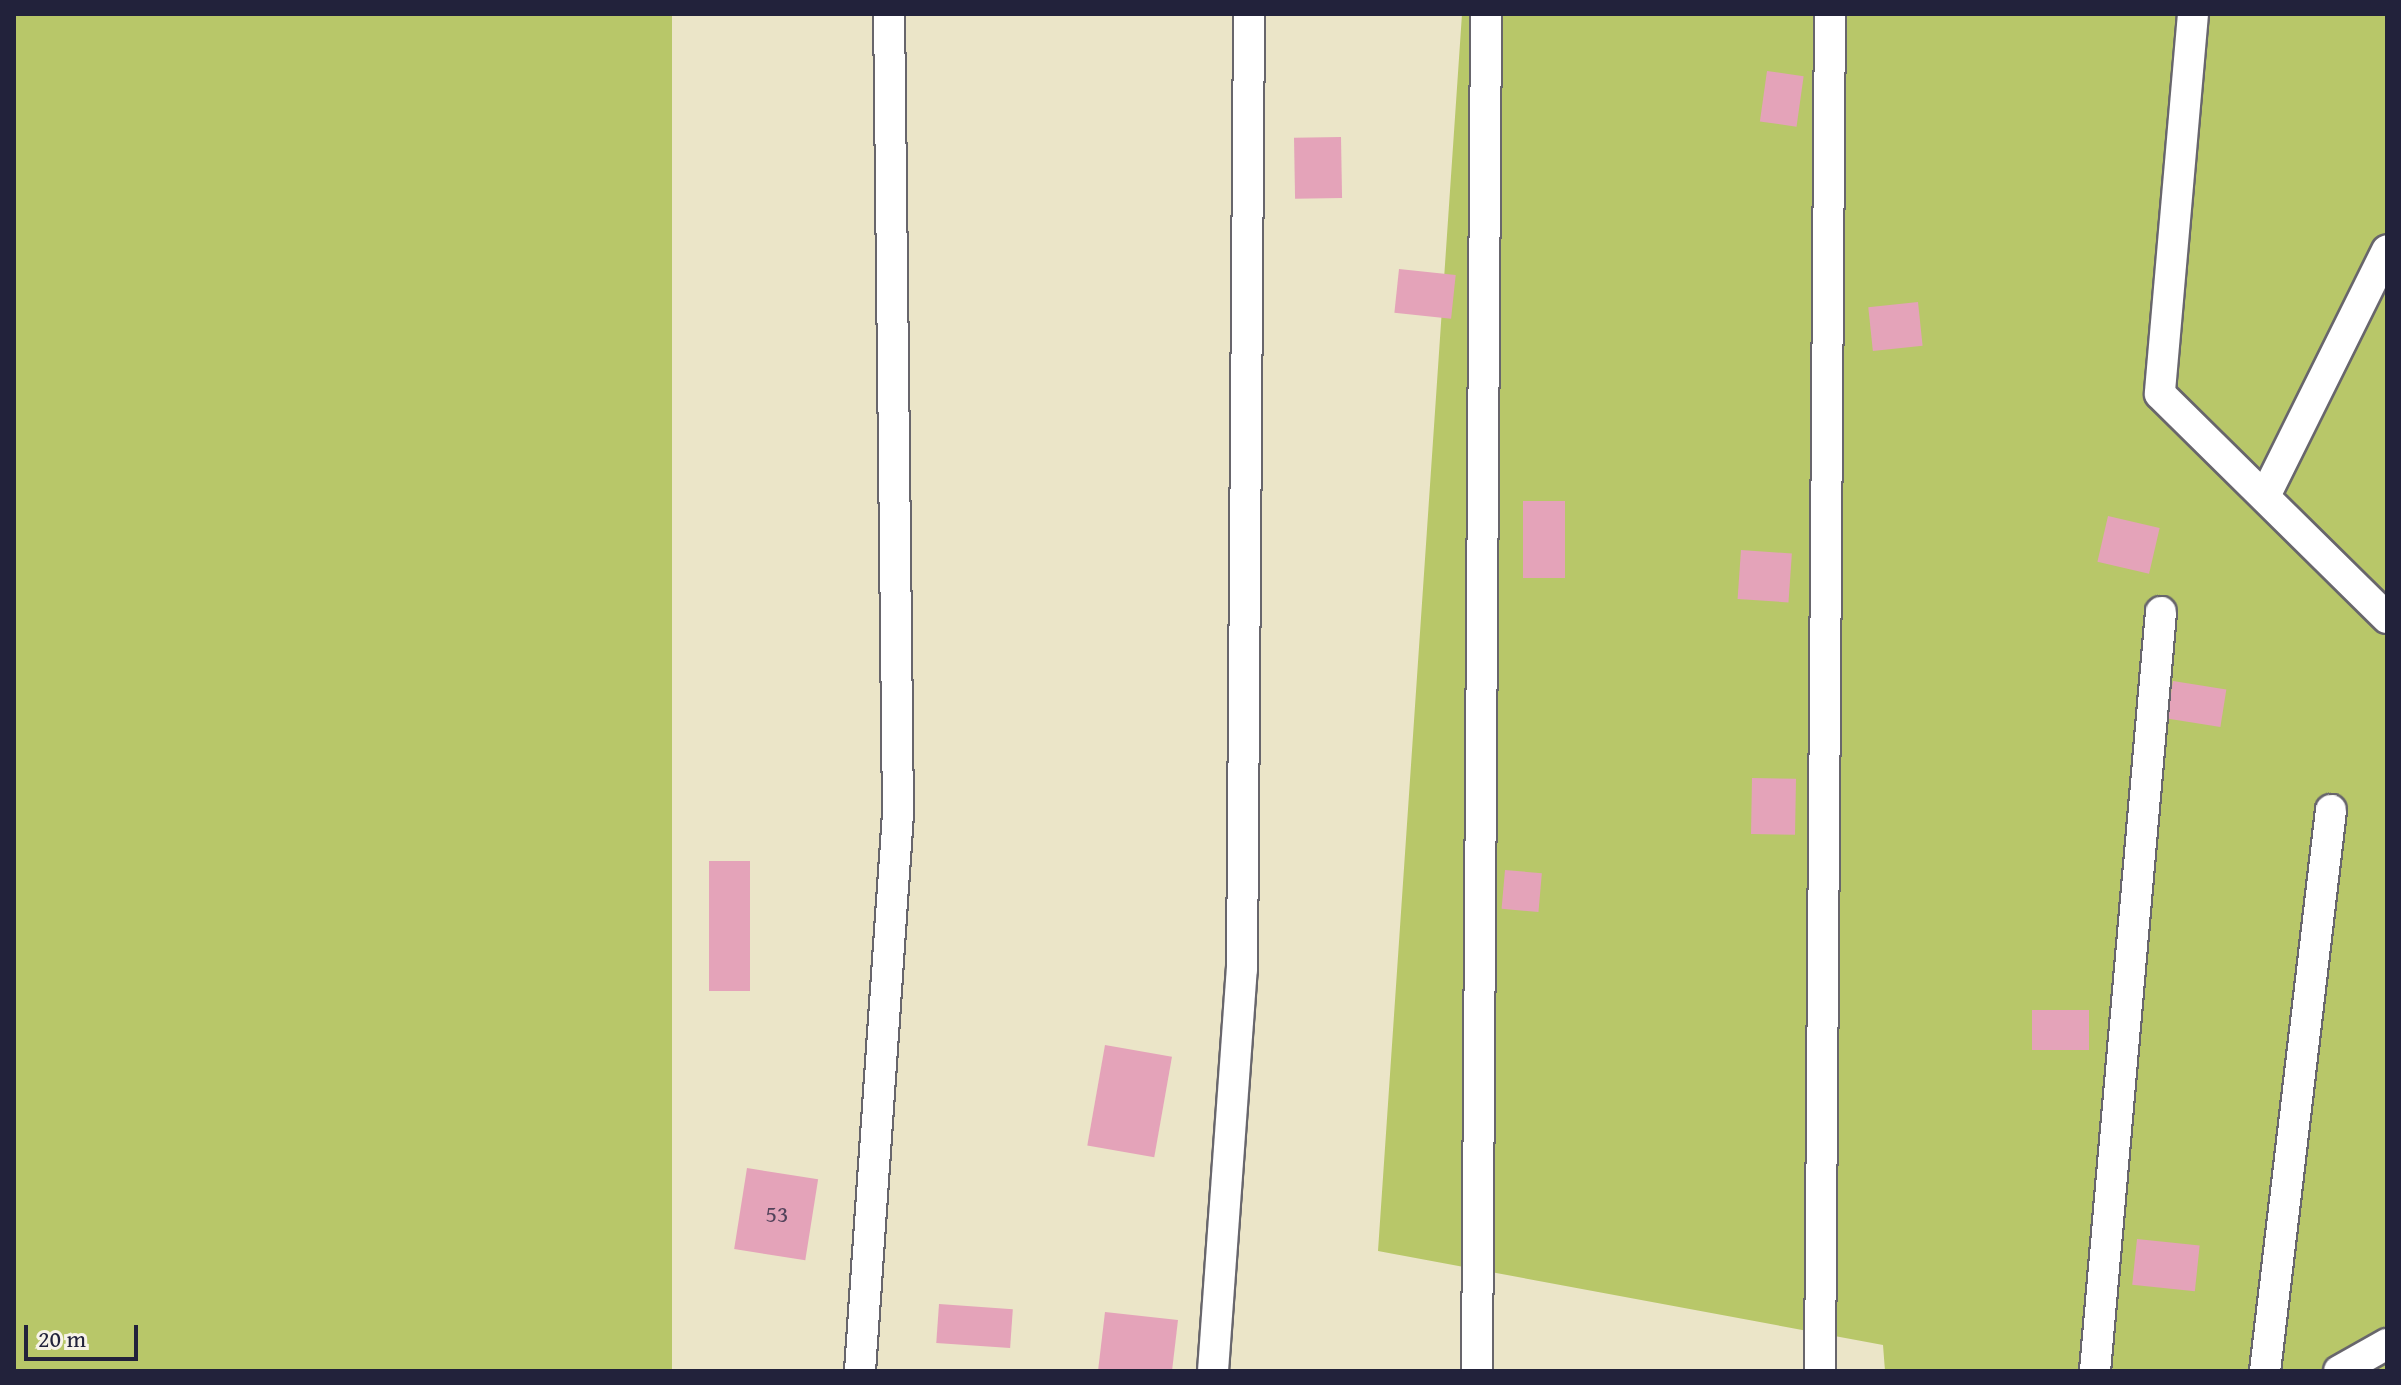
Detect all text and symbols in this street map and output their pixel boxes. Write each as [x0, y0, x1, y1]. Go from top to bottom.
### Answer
house number: 53 [765, 1200, 789, 1228]
scale bar [28, 1309, 142, 1359]
text: 20 m [38, 1321, 86, 1356]

